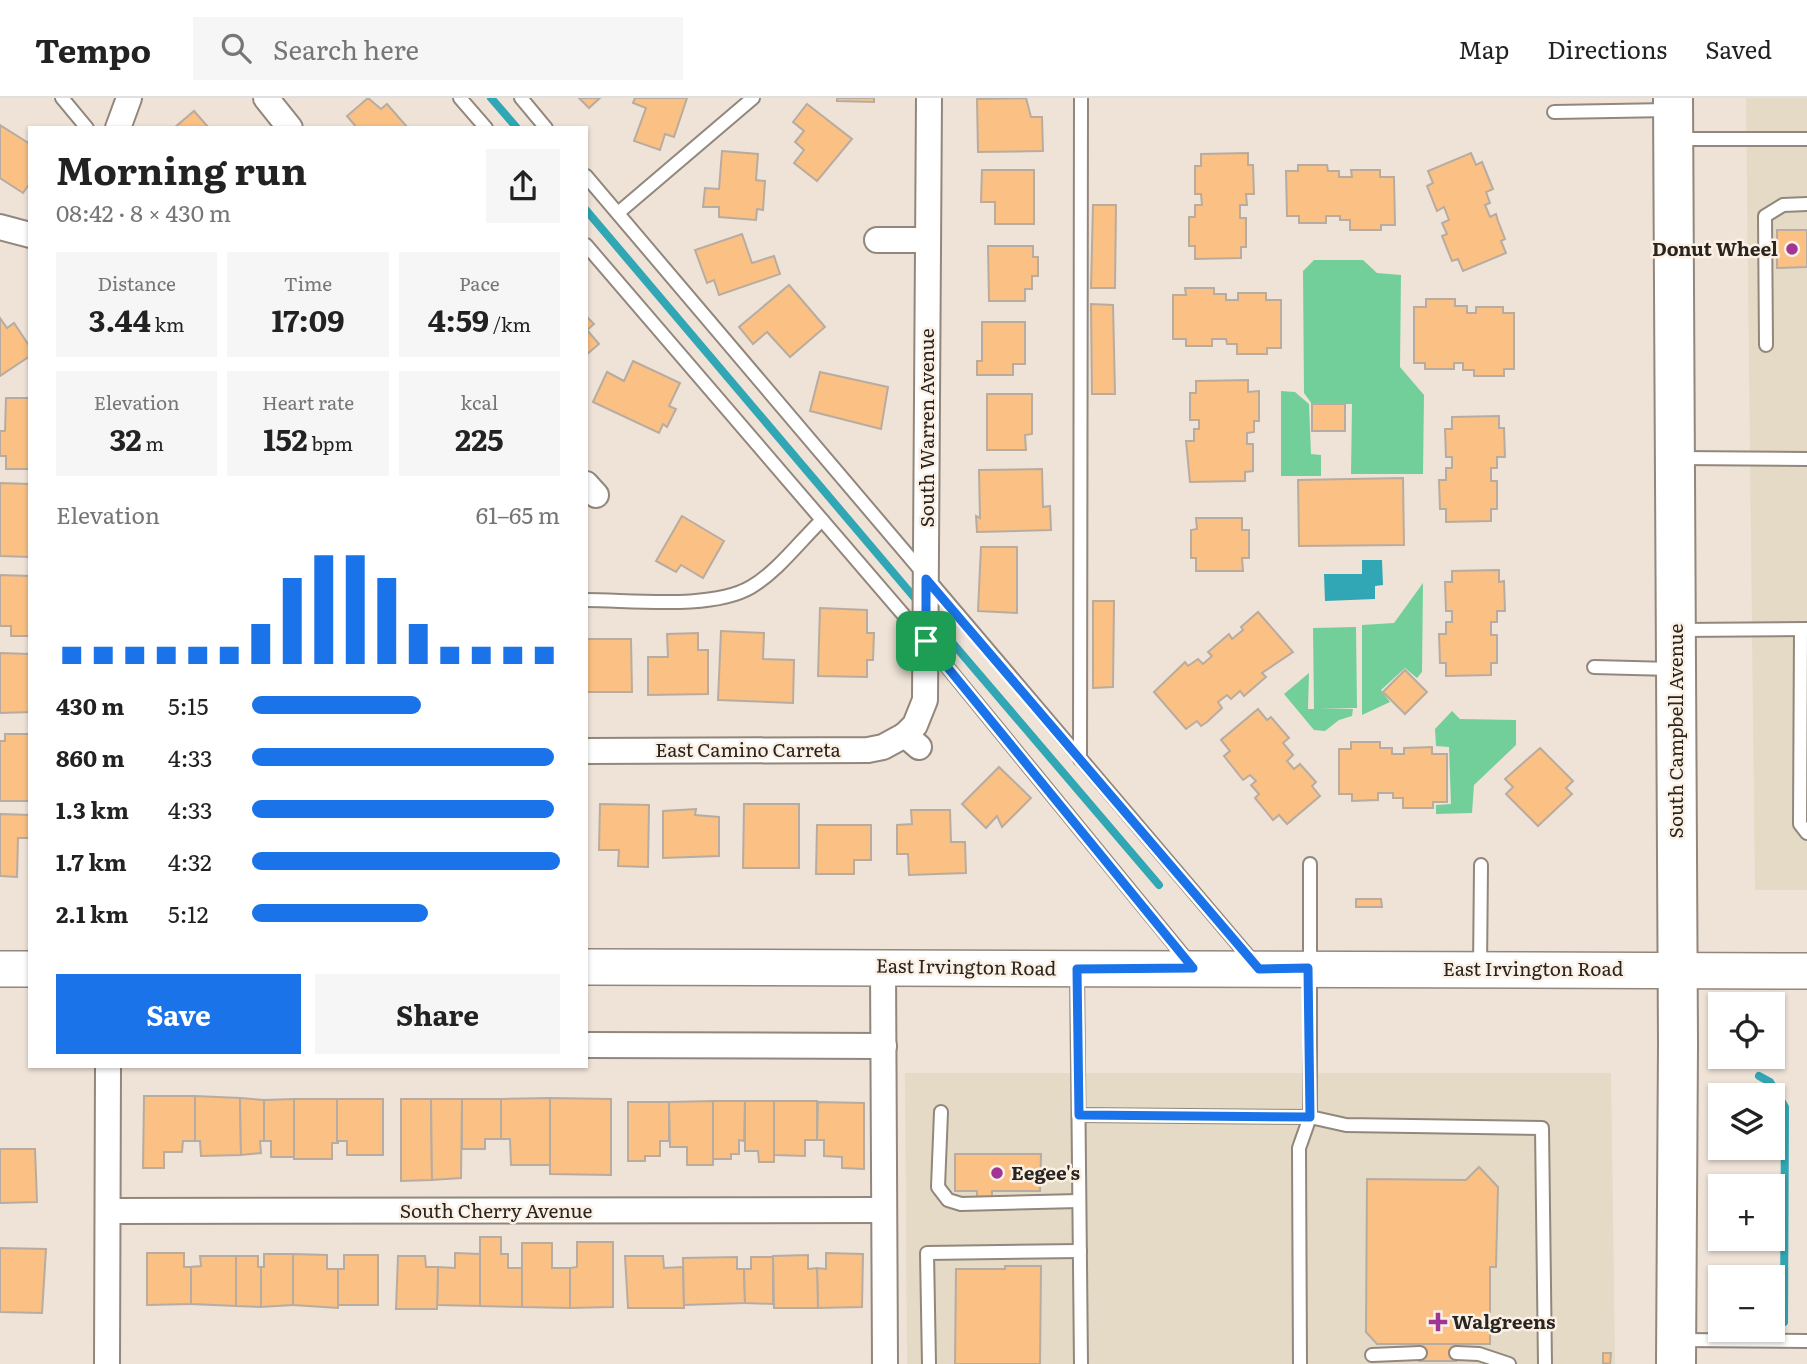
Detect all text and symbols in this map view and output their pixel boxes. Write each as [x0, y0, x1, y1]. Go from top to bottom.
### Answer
search box [193, 17, 683, 80]
text: Tempo [35, 24, 151, 73]
icon: search [217, 29, 255, 67]
text: Search here [273, 29, 419, 68]
text: Map [1458, 31, 1509, 66]
text: Directions [1547, 31, 1667, 66]
text: Saved [1705, 31, 1772, 66]
text: Morning run [56, 140, 307, 197]
button: share [486, 149, 560, 223]
text: 08:42 · 8 × 430 m [56, 195, 231, 229]
place label: Donut Wheel [1652, 234, 1778, 262]
marker: Donut Wheel [1784, 241, 1800, 257]
text: Distance [97, 269, 176, 297]
text: Time [284, 269, 332, 297]
text: Pace [459, 269, 500, 297]
text: 3.44 [89, 297, 151, 341]
text: 17:09 [271, 297, 344, 341]
text: 4:59 [428, 297, 489, 341]
text: km [151, 310, 184, 338]
text: /km [489, 310, 531, 338]
street label: South Warren Avenue [912, 328, 940, 528]
text: Elevation [94, 388, 180, 416]
text: Heart rate [262, 388, 354, 416]
text: kcal [461, 388, 498, 416]
text: 32 [109, 416, 142, 460]
text: 152 [263, 416, 308, 460]
text: 225 [455, 416, 504, 460]
text: m [142, 429, 164, 457]
text: bpm [308, 429, 353, 457]
text: Elevation [56, 497, 160, 531]
text: 61–65 m [476, 497, 560, 531]
pin [896, 611, 956, 671]
icon: arrive [907, 622, 945, 660]
street label: South Campbell Avenue [1661, 623, 1689, 838]
text: 430 m [56, 688, 124, 722]
text: 5:15 [168, 688, 208, 722]
street label: East Camino Carreta [655, 735, 842, 763]
text: 860 m [56, 740, 125, 774]
text: 4:33 [168, 740, 212, 774]
text: 1.3 km [56, 792, 129, 826]
text: 4:33 [168, 792, 212, 826]
text: 1.7 km [56, 844, 127, 878]
text: 4:32 [168, 844, 212, 878]
text: 2.1 km [56, 896, 128, 930]
text: 5:12 [168, 896, 208, 930]
street label: East Irvington Road [876, 950, 1057, 982]
street label: East Irvington Road [1443, 954, 1624, 982]
button: Save [56, 974, 301, 1054]
button: Share [315, 974, 560, 1054]
map controls [1708, 992, 1785, 1342]
button: locate [1708, 992, 1785, 1069]
button: layers [1708, 1083, 1785, 1160]
place label: Eegee's [1011, 1158, 1080, 1186]
marker: Eegee's [989, 1165, 1005, 1181]
button: + [1708, 1174, 1785, 1251]
street label: South Cherry Avenue [400, 1196, 592, 1224]
button: − [1708, 1265, 1785, 1342]
place label: Walgreens [1452, 1307, 1556, 1335]
marker: Walgreens [1430, 1314, 1446, 1330]

